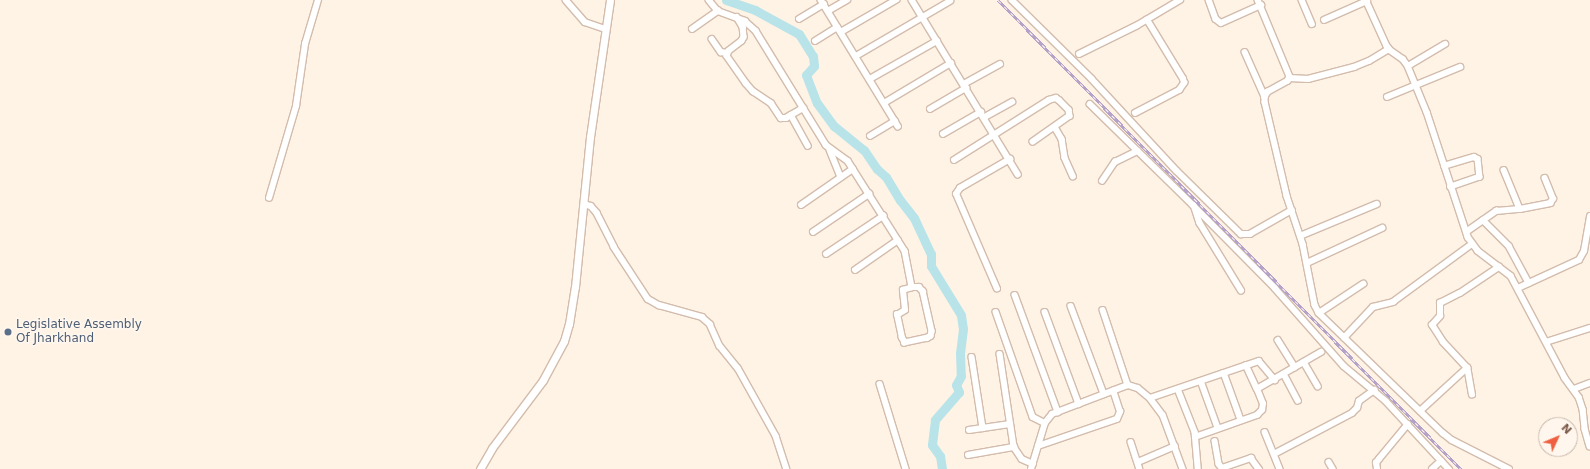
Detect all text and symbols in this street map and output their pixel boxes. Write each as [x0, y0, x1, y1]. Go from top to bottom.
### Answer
place label: Legislative Assembly Of Jharkhand [16, 318, 142, 346]
marker: Legislative Assembly Of Jharkhand [3, 327, 13, 337]
north arrow [1538, 417, 1578, 457]
text: N [1558, 421, 1574, 437]

